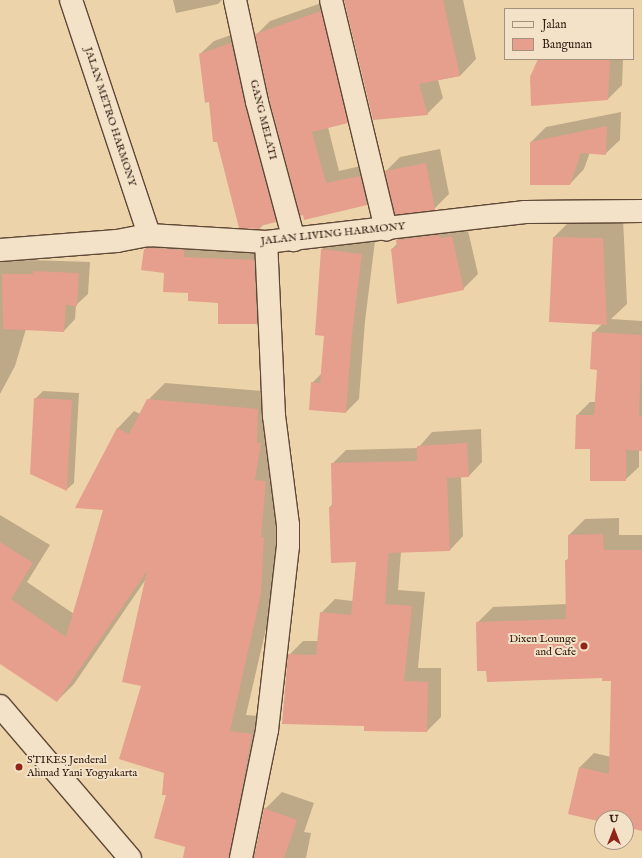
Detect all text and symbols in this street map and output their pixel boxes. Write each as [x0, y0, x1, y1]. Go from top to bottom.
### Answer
legend [504, 8, 634, 60]
text: Jalan [542, 17, 567, 32]
text: Bangunan [542, 37, 592, 52]
street label: JALAN METRO HARMONY [81, 46, 139, 188]
street label: GANG MELATI [247, 78, 279, 162]
street label: JALAN LIVING HARMONY [260, 220, 406, 248]
place label: Dixen Lounge and Cafe [509, 633, 576, 659]
marker: Dixen Lounge and Cafe [579, 641, 589, 651]
place label: STIKES Jenderal Ahmad Yani Yogyakarta [27, 754, 137, 780]
marker: STIKES Jenderal Ahmad Yani Yogyakarta [14, 762, 24, 772]
north arrow [594, 810, 634, 850]
text: U [609, 812, 619, 826]

